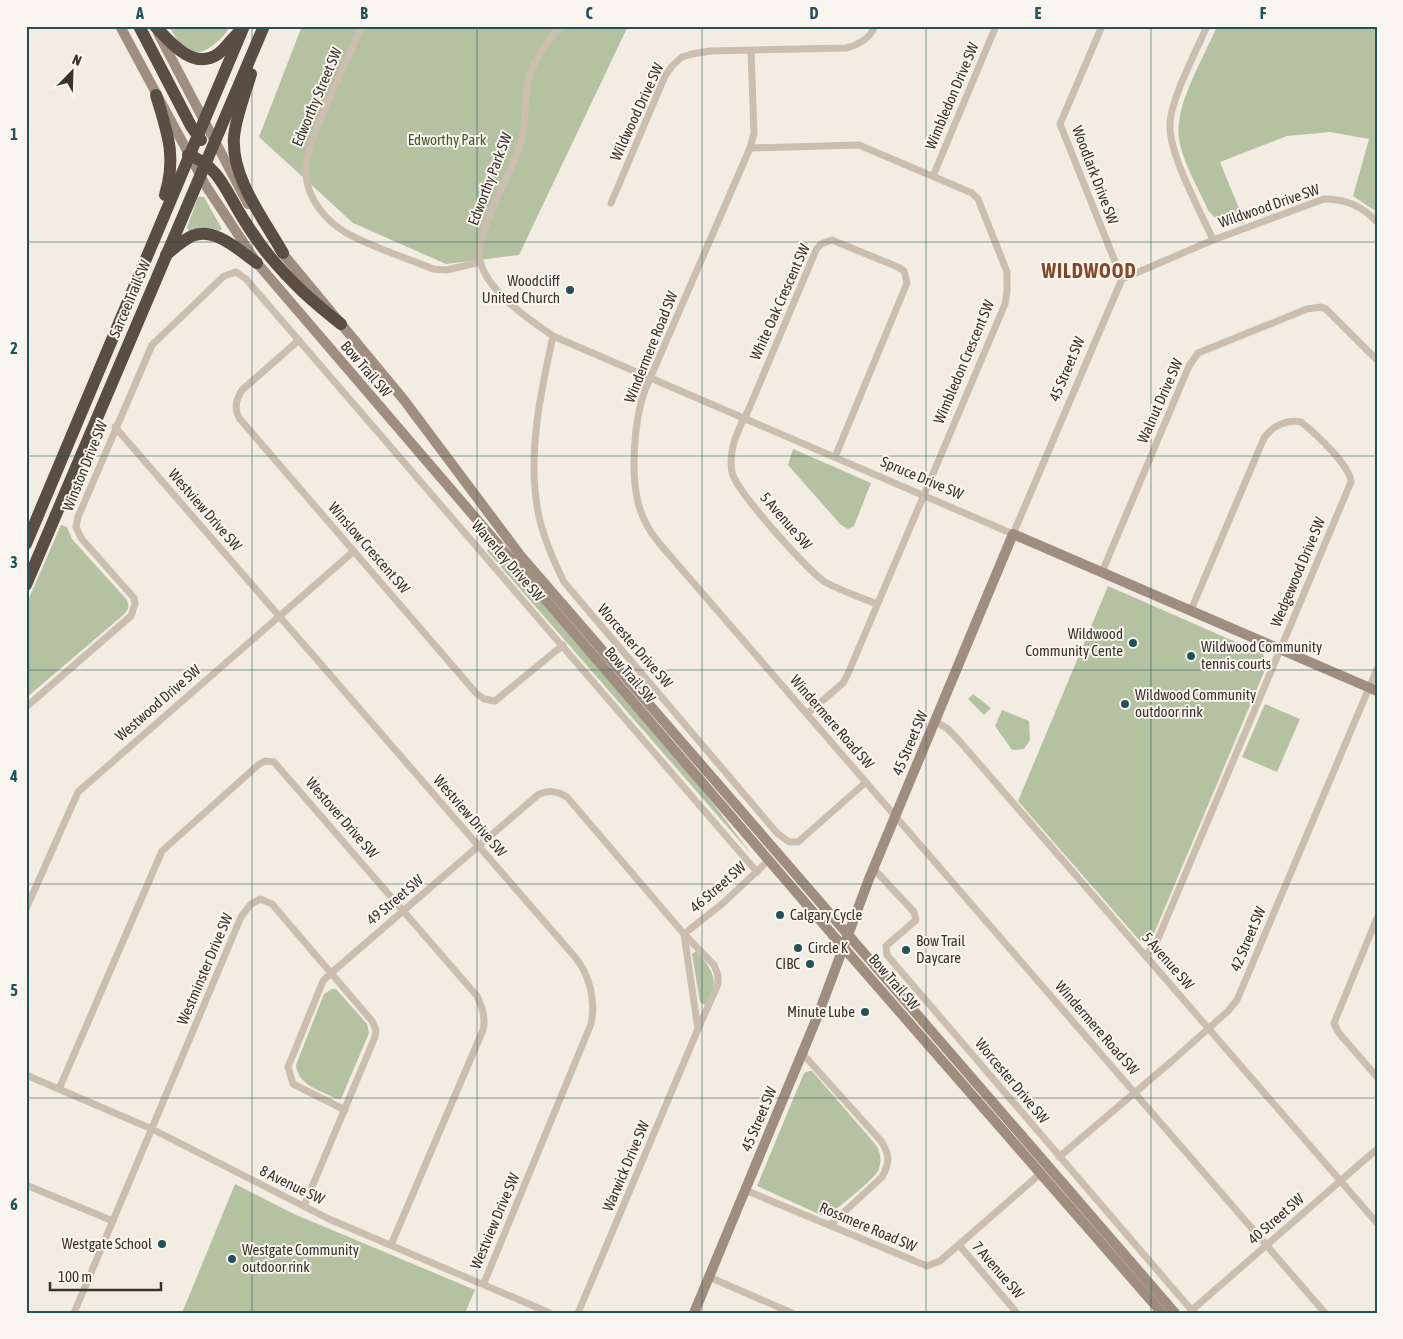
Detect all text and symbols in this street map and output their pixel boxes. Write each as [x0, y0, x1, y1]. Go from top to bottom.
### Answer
text: A [135, 4, 144, 22]
text: B [360, 4, 368, 22]
text: C [585, 4, 593, 22]
text: D [810, 4, 819, 22]
text: E [1035, 4, 1042, 22]
text: F [1260, 4, 1267, 22]
street label: Wimbledon Drive SW [921, 40, 982, 152]
street label: Edworthy Street SW [288, 45, 345, 149]
north arrow [48, 48, 98, 98]
text: N [70, 51, 84, 69]
street label: Wildwood Drive SW [607, 60, 667, 163]
street label: Woodlark Drive SW [1069, 123, 1122, 227]
text: 1 [10, 125, 18, 143]
street label: Edworthy Park SW [464, 130, 515, 227]
park label: Edworthy Park [408, 131, 487, 148]
street label: Wildwood Drive SW [1216, 180, 1322, 231]
street label: White Oak Crescent SW [746, 241, 813, 363]
street label: Sarcee Trail SW [106, 257, 153, 340]
district label: WILDWOOD [1040, 259, 1137, 282]
place label: Woodcliff United Church [482, 272, 560, 306]
marker: Woodcliff United Church [564, 284, 576, 296]
street label: Windermere Road SW [620, 288, 681, 405]
street label: Wimbledon Crescent SW [930, 297, 997, 426]
street label: 45 Street SW [1045, 334, 1088, 404]
street label: Bow Trail SW [338, 337, 395, 400]
text: 2 [10, 339, 18, 357]
street label: Walnut Drive SW [1133, 356, 1186, 446]
street label: Winston Drive SW [59, 418, 110, 513]
street label: Spruce Drive SW [878, 453, 966, 503]
street label: Westview Drive SW [165, 465, 245, 554]
street label: 5 Avenue SW [757, 489, 816, 553]
street label: Winslow Crescent SW [325, 499, 414, 597]
street label: Wedgewood Drive SW [1267, 514, 1328, 629]
street label: Waverley Drive SW [469, 517, 548, 605]
text: 3 [10, 553, 18, 571]
street label: Worcester Drive SW [594, 600, 676, 691]
place label: Wildwood Community Cente [1025, 625, 1123, 659]
marker: Wildwood Community Cente [1127, 637, 1139, 649]
place label: Wildwood Community tennis courts [1201, 638, 1322, 672]
street label: Bow Trail SW [602, 643, 659, 706]
marker: Wildwood Community tennis courts [1185, 650, 1197, 662]
street label: Westwood Drive SW [112, 661, 204, 744]
street label: Windermere Road SW [787, 671, 878, 772]
place label: Wildwood Community outdoor rink [1135, 686, 1256, 720]
marker: Wildwood Community outdoor rink [1119, 698, 1131, 710]
street label: 45 Street SW [888, 708, 931, 778]
text: 4 [9, 767, 18, 785]
street label: Westview Drive SW [430, 771, 510, 860]
street label: Westover Drive SW [303, 774, 382, 862]
street label: 46 Street SW [686, 858, 749, 915]
street label: 49 Street SW [363, 871, 426, 928]
street label: 42 Street SW [1226, 904, 1269, 974]
place label: Calgary Cycle [790, 906, 862, 923]
marker: Calgary Cycle [774, 909, 786, 921]
street label: Westminster Drive SW [173, 910, 236, 1027]
street label: 5 Avenue SW [1139, 929, 1198, 993]
place label: Bow Trail Daycare [916, 932, 965, 966]
place label: Circle K [808, 939, 849, 956]
marker: Circle K [792, 942, 804, 954]
marker: Bow Trail Daycare [900, 944, 912, 956]
street label: Bow Trail SW [866, 950, 923, 1013]
place label: CIBC [776, 955, 800, 972]
marker: CIBC [804, 958, 816, 970]
street label: Windermere Road SW [1052, 977, 1143, 1078]
text: 5 [10, 981, 18, 999]
place label: Minute Lube [787, 1003, 855, 1020]
marker: Minute Lube [859, 1006, 871, 1018]
street label: Worcester Drive SW [972, 1035, 1053, 1127]
street label: 45 Street SW [737, 1084, 780, 1154]
street label: Warwick Drive SW [599, 1118, 652, 1214]
street label: 8 Avenue SW [257, 1162, 327, 1208]
street label: Westview Drive SW [467, 1170, 522, 1271]
street label: 40 Street SW [1244, 1190, 1307, 1247]
text: 6 [10, 1195, 18, 1213]
street label: Rossmere Road SW [817, 1198, 919, 1255]
place label: Westgate School [62, 1235, 152, 1252]
marker: Westgate School [156, 1238, 168, 1250]
street label: 7 Avenue SW [969, 1238, 1028, 1302]
place label: Westgate Community outdoor rink [242, 1241, 359, 1275]
marker: Westgate Community outdoor rink [226, 1253, 238, 1265]
scale bar [50, 1259, 161, 1291]
text: 100 m [58, 1268, 92, 1285]

